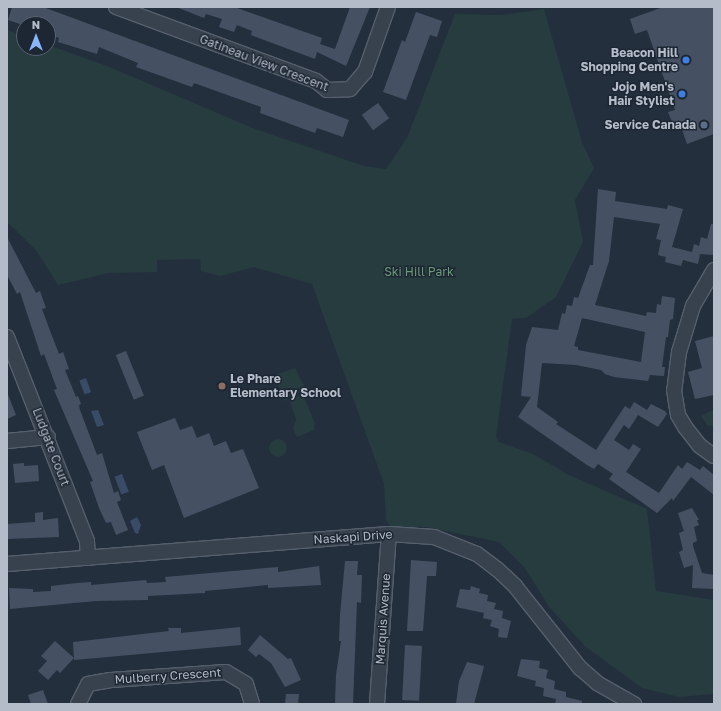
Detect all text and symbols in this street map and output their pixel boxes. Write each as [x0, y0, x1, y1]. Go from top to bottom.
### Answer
north arrow [16, 16, 56, 56]
text: N [32, 18, 40, 31]
street label: Gatineau View Crescent [198, 32, 330, 94]
place label: Beacon Hill Shopping Centre [581, 46, 678, 74]
marker: Beacon Hill Shopping Centre [681, 55, 691, 65]
place label: Jojo Men's Hair Stylist [608, 80, 674, 108]
marker: Jojo Men's Hair Stylist [677, 89, 687, 99]
place label: Service Canada [604, 118, 696, 132]
marker: Service Canada [699, 120, 709, 130]
park label: Ski Hill Park [384, 265, 454, 279]
place label: Le Phare Elementary School [230, 372, 341, 400]
marker: Le Phare Elementary School [217, 381, 227, 391]
street label: Ludgate Court [30, 406, 72, 488]
street label: Naskapi Drive [313, 527, 393, 547]
street label: Marquis Avenue [373, 573, 393, 665]
street label: Mulberry Crescent [114, 665, 222, 687]

